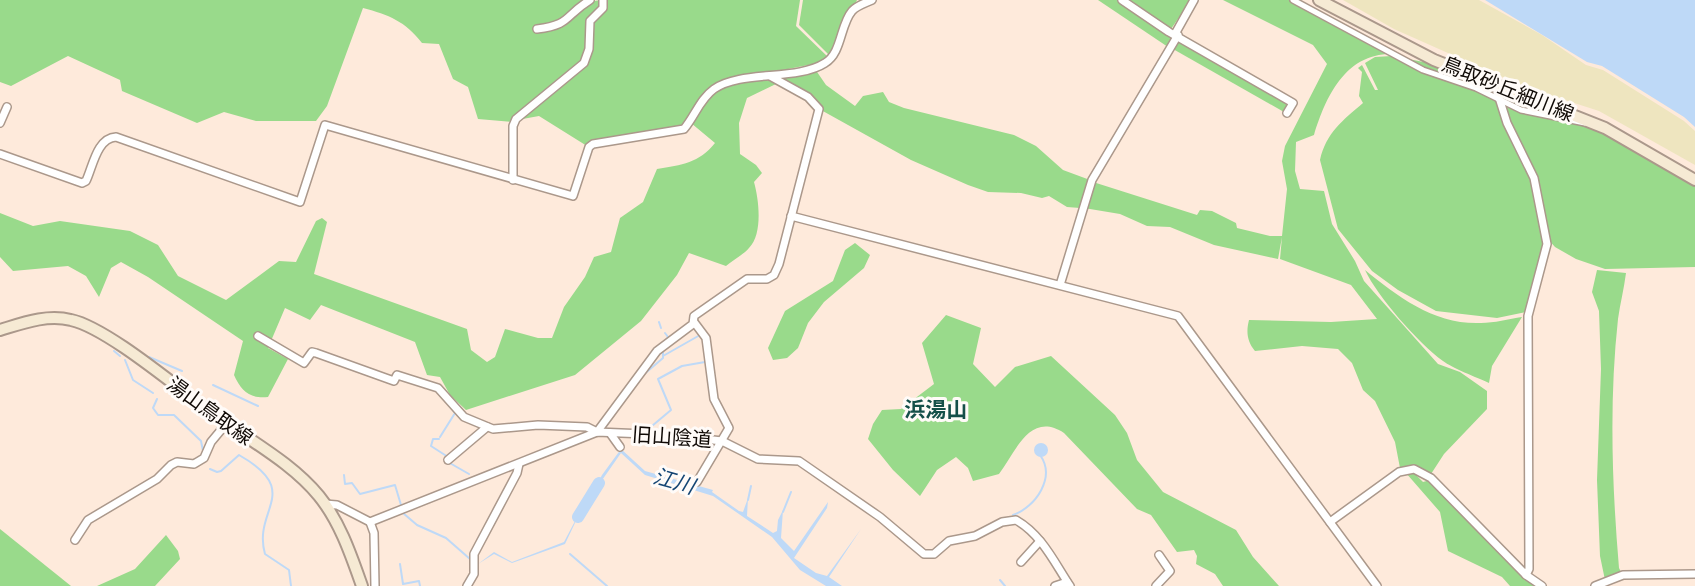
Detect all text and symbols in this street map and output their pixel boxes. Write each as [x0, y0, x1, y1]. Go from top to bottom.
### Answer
street label: 鳥取砂丘細川線 [1439, 52, 1577, 126]
street label: 湯山鳥取線 [162, 372, 258, 450]
district label: 浜湯山 [905, 397, 968, 422]
street label: 旧山陰道 [631, 422, 713, 452]
water label: 江川 [650, 463, 700, 499]

